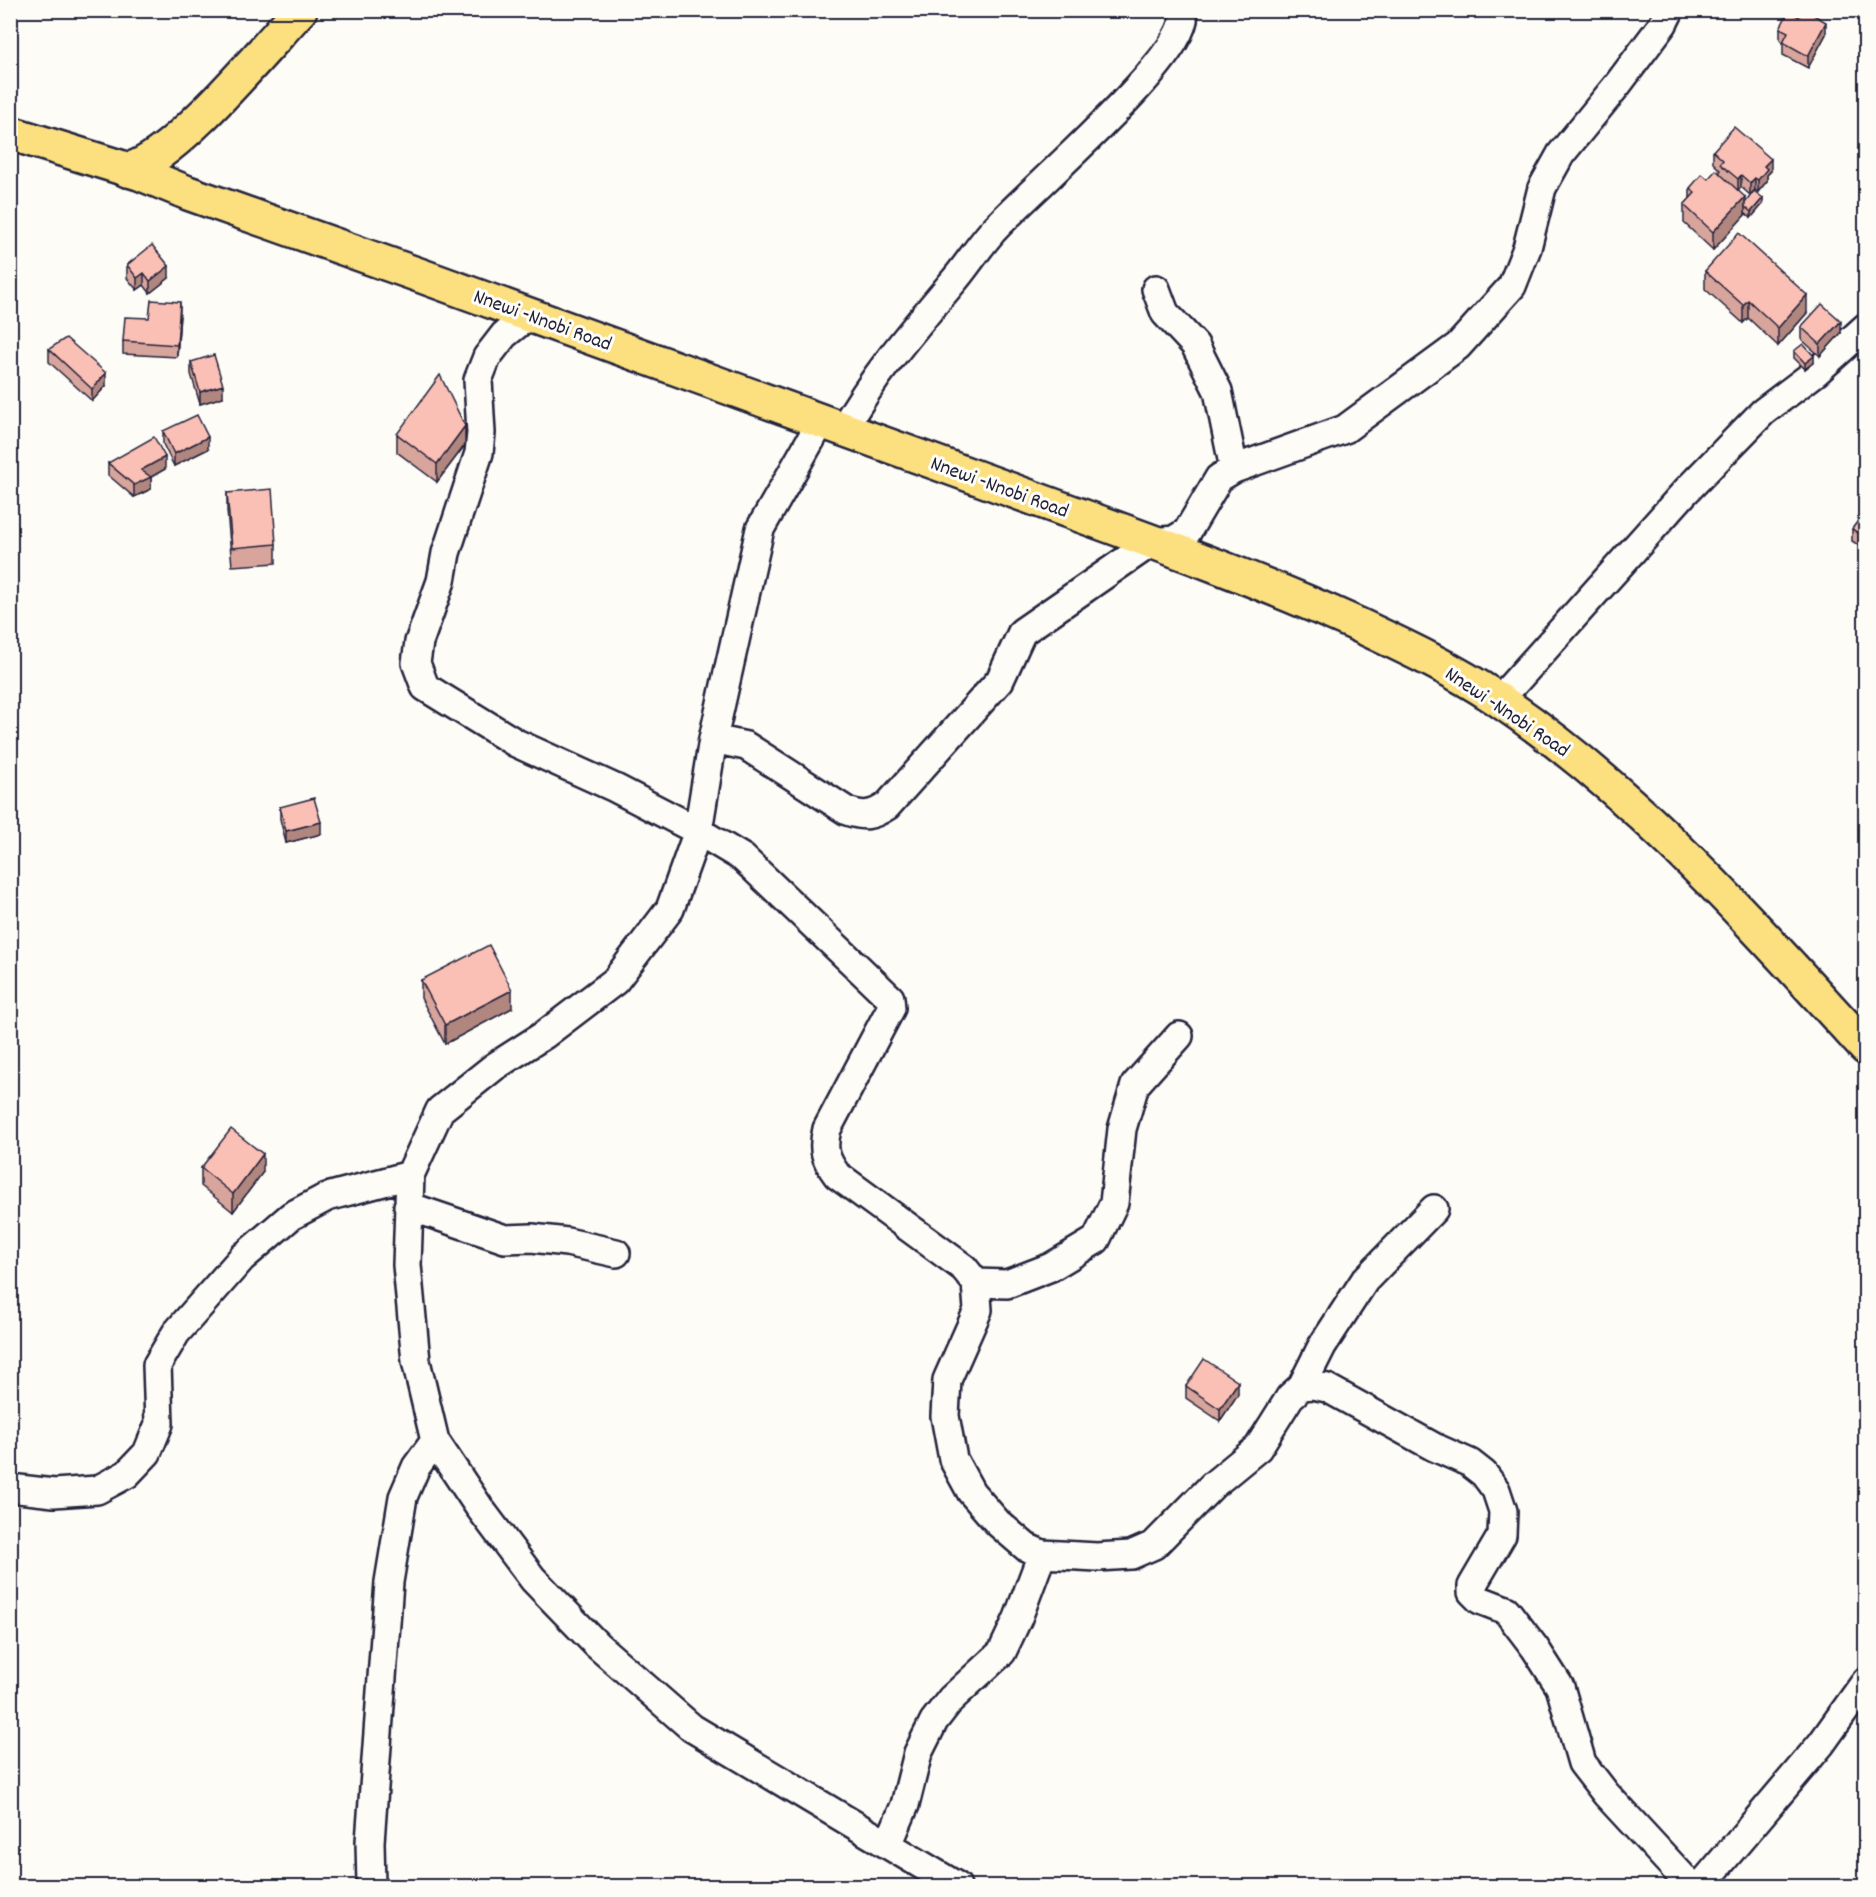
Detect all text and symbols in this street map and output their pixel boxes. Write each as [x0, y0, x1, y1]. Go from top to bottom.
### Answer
street label: Nnewi -Nnobi Road [469, 283, 615, 361]
street label: Nnewi -Nnobi Road [926, 450, 1072, 528]
street label: Nnewi -Nnobi Road [1438, 660, 1575, 766]

